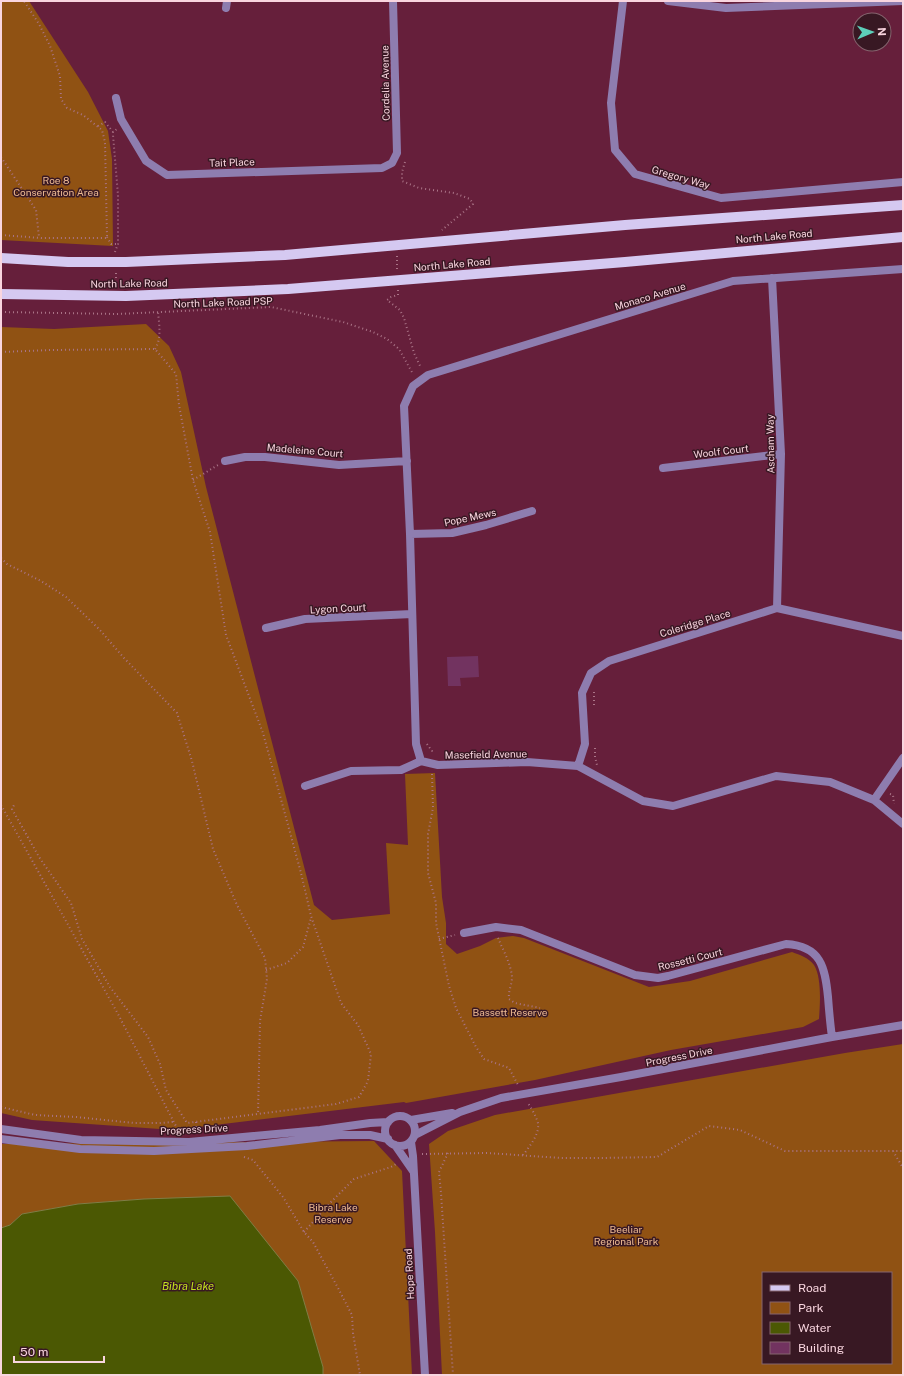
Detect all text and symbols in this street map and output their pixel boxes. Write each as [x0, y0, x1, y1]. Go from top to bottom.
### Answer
north arrow [852, 12, 892, 52]
text: N [876, 27, 888, 36]
street label: Cordelia Avenue [378, 45, 392, 121]
street label: Tait Place [209, 155, 255, 169]
street label: Gregory Way [651, 163, 712, 191]
park label: Roe 8 Conservation Area [13, 174, 99, 198]
street label: North Lake Road [735, 227, 813, 245]
street label: North Lake Road [413, 255, 491, 273]
street label: North Lake Road [90, 276, 168, 290]
street label: Monaco Avenue [613, 279, 687, 312]
street label: North Lake Road PSP [173, 294, 273, 310]
street label: Ascham Way [763, 414, 777, 474]
street label: Madeleine Court [266, 441, 344, 459]
street label: Woolf Court [693, 442, 749, 460]
street label: Pope Mews [443, 506, 497, 528]
street label: Lygon Court [309, 601, 367, 615]
street label: Coleridge Place [658, 606, 732, 639]
street label: Masefield Avenue [445, 747, 528, 761]
street label: Rossetti Court [657, 945, 724, 973]
park label: Bassett Reserve [472, 1006, 548, 1018]
street label: Progress Drive [645, 1044, 714, 1068]
street label: Progress Drive [160, 1121, 229, 1137]
park label: Bibra Lake Reserve [308, 1201, 358, 1225]
park label: Beeliar Regional Park [594, 1223, 659, 1247]
street label: Hope Road [402, 1248, 416, 1300]
legend [762, 1272, 892, 1364]
water label: Bibra Lake [162, 1280, 214, 1292]
text: Road [798, 1281, 826, 1295]
text: Park [798, 1301, 824, 1315]
text: Water [798, 1321, 832, 1335]
scale bar [14, 1338, 104, 1364]
text: Building [798, 1341, 844, 1355]
text: 50 m [20, 1345, 48, 1359]

